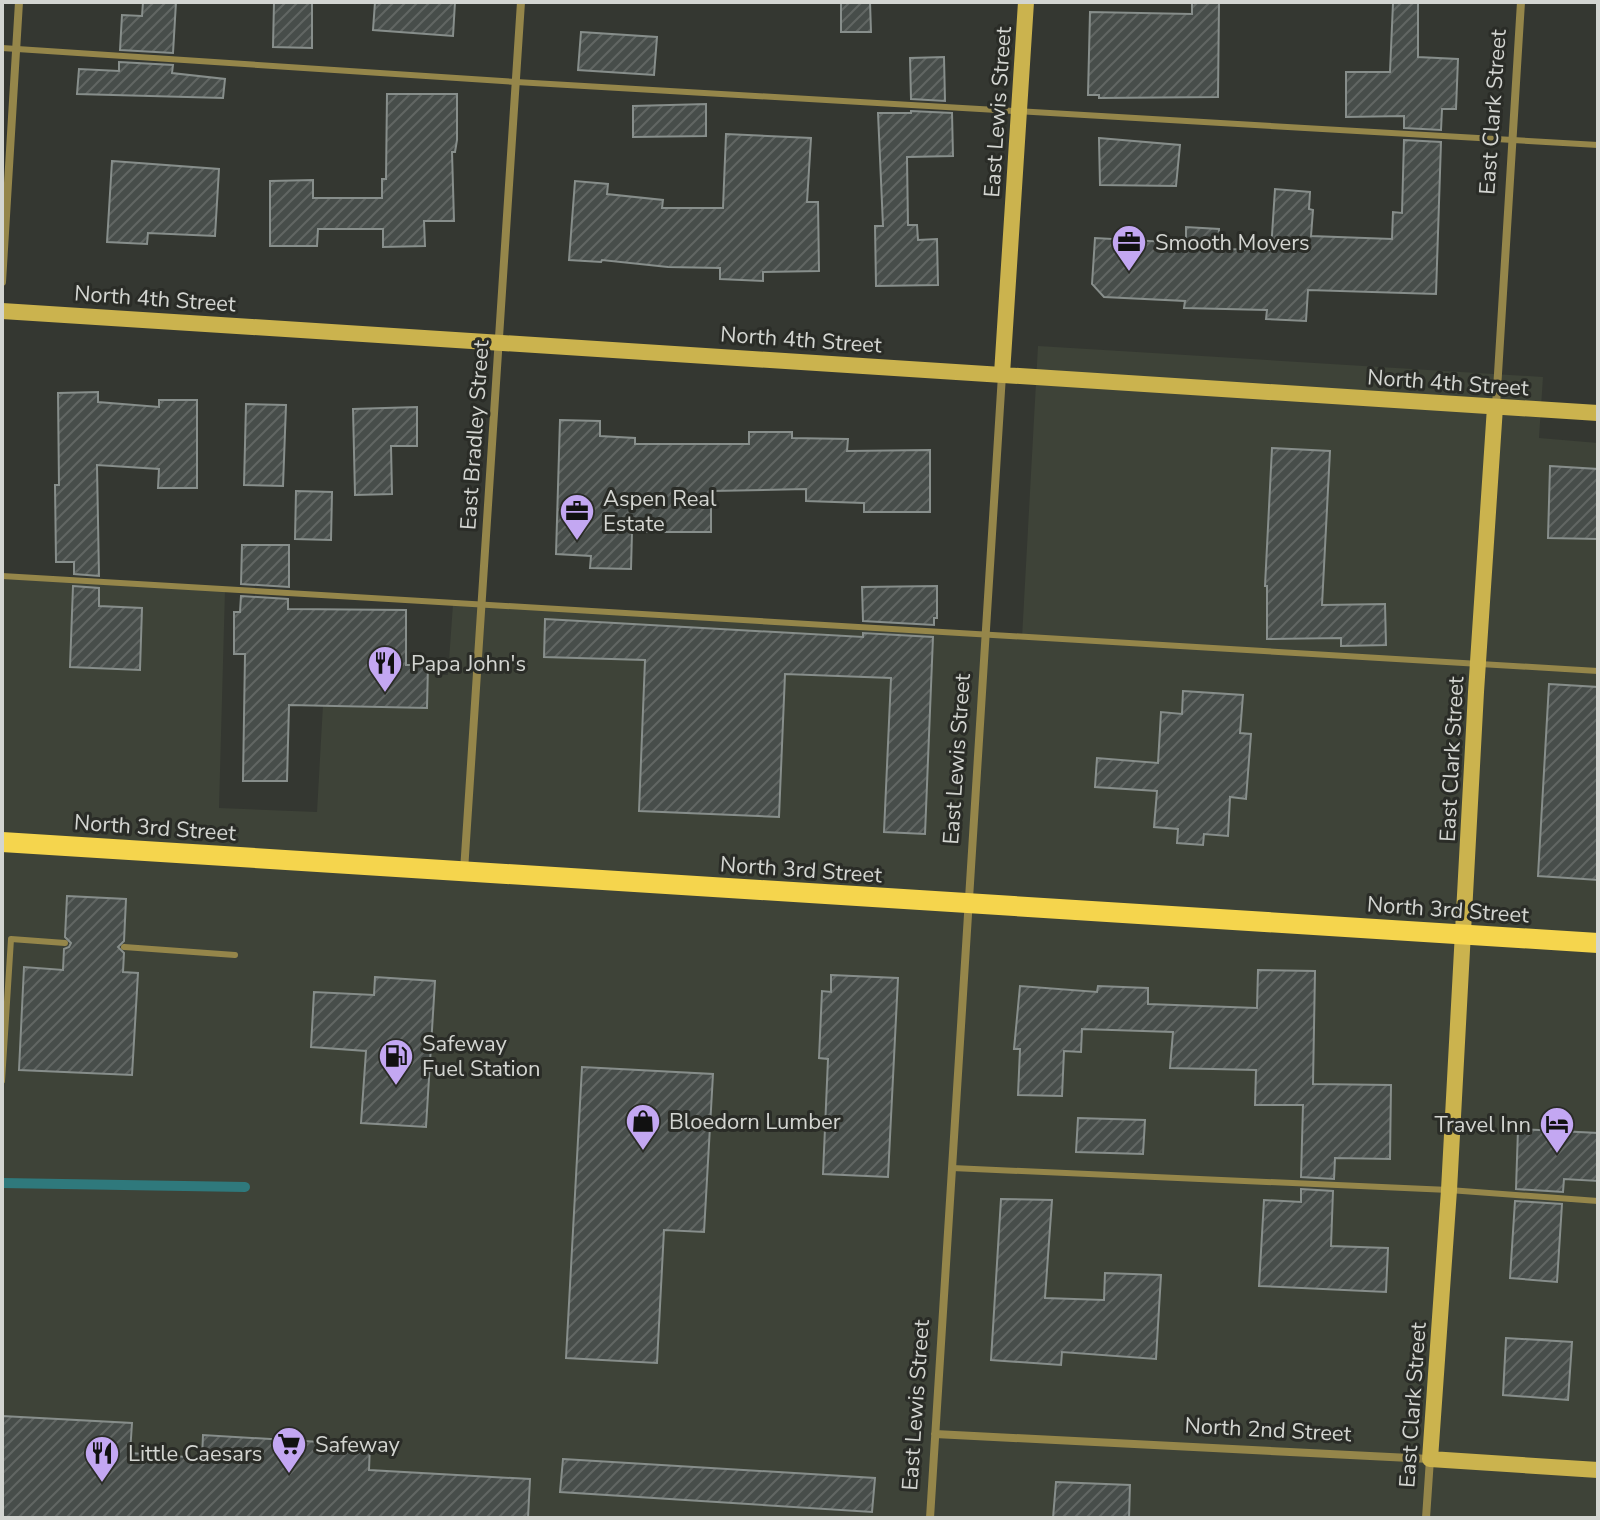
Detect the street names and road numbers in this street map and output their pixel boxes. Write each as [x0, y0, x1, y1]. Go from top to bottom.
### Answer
street label: East Lewis Street [977, 25, 1019, 199]
street label: East Clark Street [1472, 28, 1514, 196]
street label: North 4th Street [73, 278, 237, 320]
street label: North 4th Street [719, 319, 883, 361]
street label: East Bradley Street [453, 339, 497, 531]
street label: North 4th Street [1366, 362, 1530, 404]
street label: East Lewis Street [936, 672, 978, 846]
street label: East Clark Street [1433, 675, 1471, 843]
street label: North 3rd Street [73, 807, 237, 849]
street label: North 3rd Street [719, 849, 883, 891]
street label: North 3rd Street [1366, 889, 1530, 931]
street label: East Lewis Street [895, 1318, 937, 1492]
street label: East Clark Street [1392, 1321, 1434, 1489]
street label: North 2nd Street [1184, 1411, 1352, 1449]

